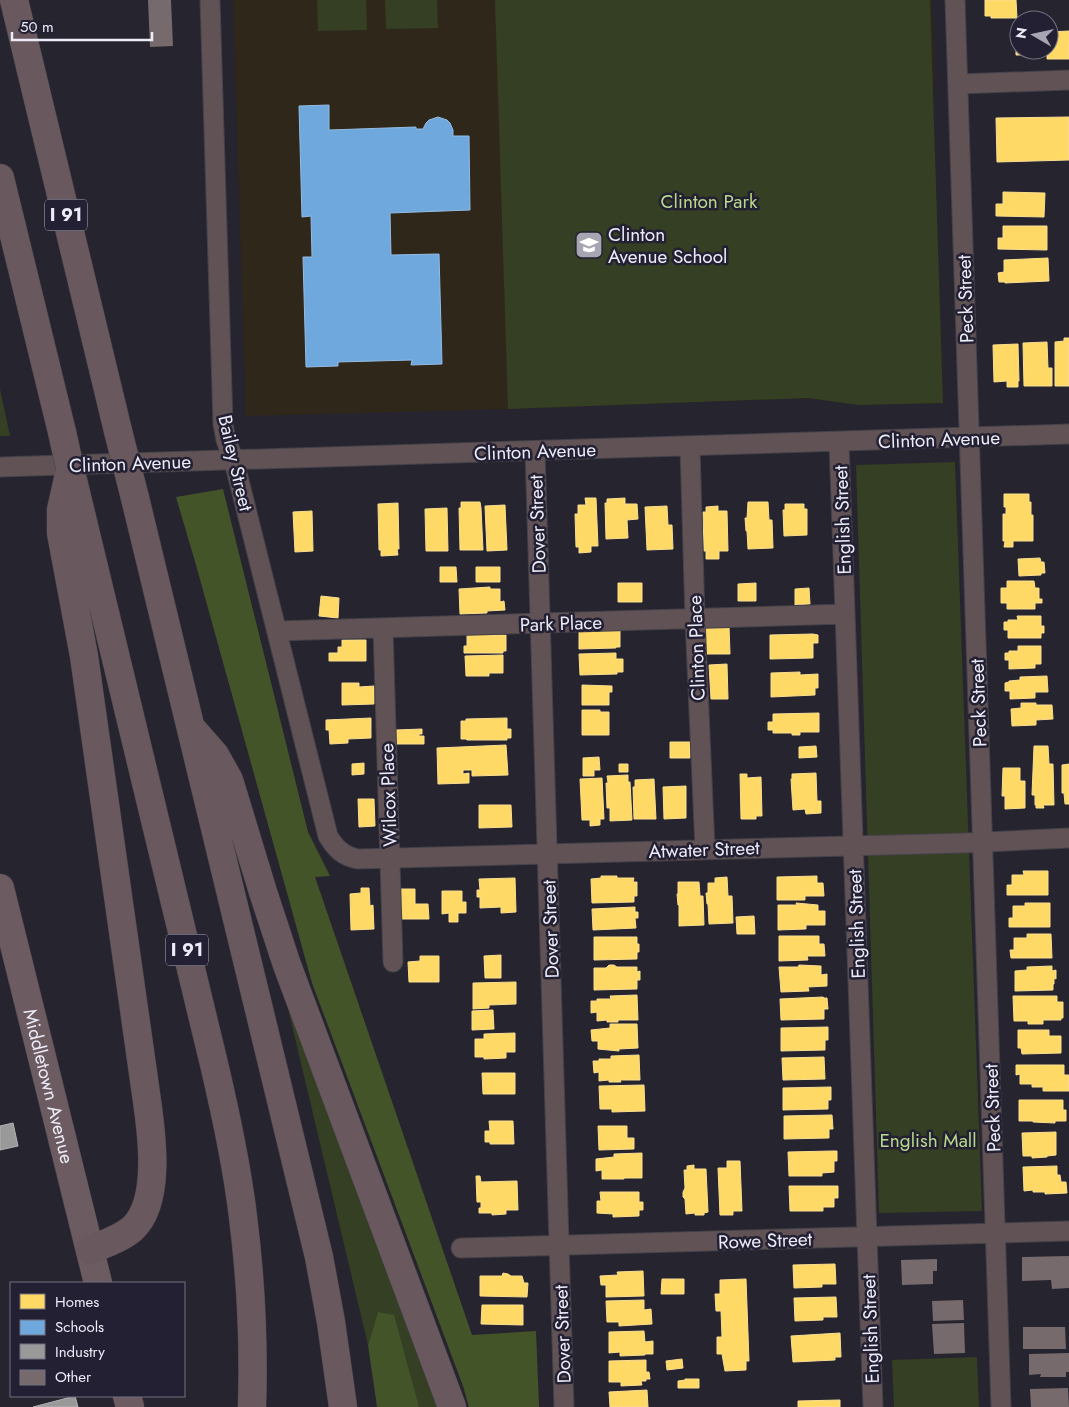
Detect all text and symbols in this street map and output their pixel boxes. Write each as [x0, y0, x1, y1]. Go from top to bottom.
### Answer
scale bar [12, 10, 152, 42]
north arrow [1009, 10, 1059, 60]
text: 50 m [20, 16, 54, 38]
text: N [1010, 26, 1032, 40]
park label: Clinton Park [661, 188, 758, 215]
road number: I 91 [45, 200, 87, 230]
place label: Clinton Avenue School [608, 221, 727, 270]
school or university icon: Clinton Avenue School [574, 230, 604, 260]
street label: Peck Street [950, 254, 981, 343]
street label: Bailey Street [211, 412, 260, 514]
street label: Clinton Avenue [878, 424, 1001, 455]
street label: Clinton Avenue [474, 436, 597, 467]
street label: Clinton Avenue [69, 448, 192, 479]
street label: English Street [827, 464, 858, 575]
street label: Dover Street [522, 474, 553, 574]
street label: Clinton Place [681, 594, 712, 701]
street label: Park Place [519, 609, 603, 638]
street label: Peck Street [963, 658, 994, 747]
street label: Wilcox Place [373, 742, 404, 847]
street label: Atwater Street [648, 834, 760, 865]
street label: English Street [841, 868, 872, 979]
street label: Dover Street [535, 879, 566, 979]
road number: I 91 [166, 934, 208, 966]
street label: Middletown Avenue [16, 1006, 81, 1167]
street label: Peck Street [977, 1063, 1008, 1152]
park label: English Mall [879, 1127, 977, 1154]
street label: Rowe Street [717, 1225, 813, 1256]
street label: English Street [855, 1273, 886, 1384]
legend [10, 1282, 185, 1397]
street label: Dover Street [547, 1284, 578, 1384]
text: Homes [55, 1291, 99, 1313]
text: Schools [55, 1316, 104, 1338]
text: Industry [55, 1341, 105, 1363]
text: Other [55, 1366, 92, 1388]

